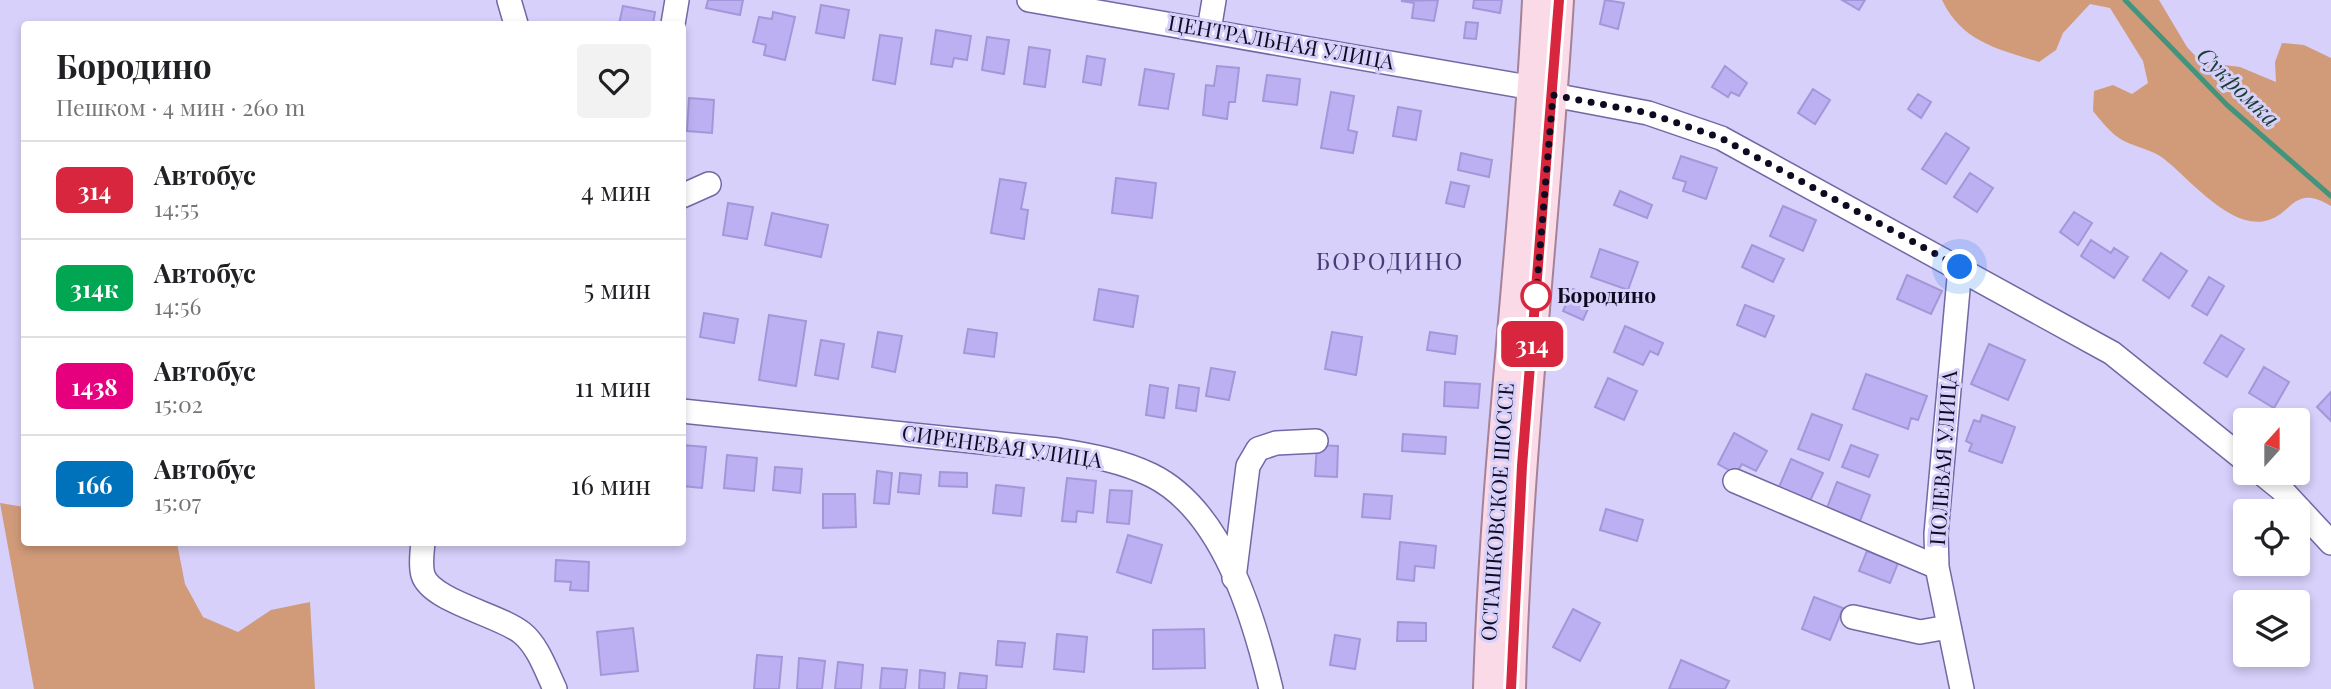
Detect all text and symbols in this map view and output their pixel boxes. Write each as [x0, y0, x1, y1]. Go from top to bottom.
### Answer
street label: ЦЕНТРАЛЬНАЯ УЛИЦА [1166, 7, 1397, 75]
water label: Сукромка [2191, 39, 2287, 133]
text: Бородино [56, 43, 212, 87]
button: heart [577, 44, 651, 118]
text: Пешком · 4 мин · 260 m [56, 91, 305, 122]
text: Автобус [154, 157, 256, 192]
text: 4 мин [581, 173, 651, 208]
text: 314 [78, 174, 111, 206]
text: 14:55 [154, 192, 199, 223]
district label: БОРОДИНО [1316, 244, 1464, 276]
your location [1942, 249, 1977, 284]
text: Автобус [154, 255, 256, 290]
text: 5 мин [583, 271, 651, 306]
text: 314к [70, 272, 119, 304]
place label: Бородино [1557, 280, 1656, 308]
marker: Бородино [1521, 281, 1551, 311]
text: 14:56 [154, 290, 201, 321]
line badge: 314 [1492, 321, 1572, 367]
text: 314 [1515, 328, 1549, 360]
text: Автобус [154, 353, 256, 388]
text: 11 мин [575, 369, 651, 404]
street label: ПОЛЕВАЯ УЛИЦА [1922, 369, 1962, 546]
text: 1438 [71, 370, 118, 402]
street label: ОСТАШКОВСКОЕ ШОССЕ [1473, 382, 1519, 642]
text: 15:02 [154, 388, 203, 419]
north arrow [2233, 408, 2310, 485]
map controls [2233, 408, 2310, 667]
street label: СИРЕНЕВАЯ УЛИЦА [900, 417, 1105, 473]
text: Автобус [154, 451, 256, 486]
text: 16 мин [571, 467, 651, 502]
text: 166 [76, 468, 113, 500]
text: 15:07 [154, 486, 201, 517]
button: locate [2233, 499, 2310, 576]
button: layers [2233, 590, 2310, 667]

